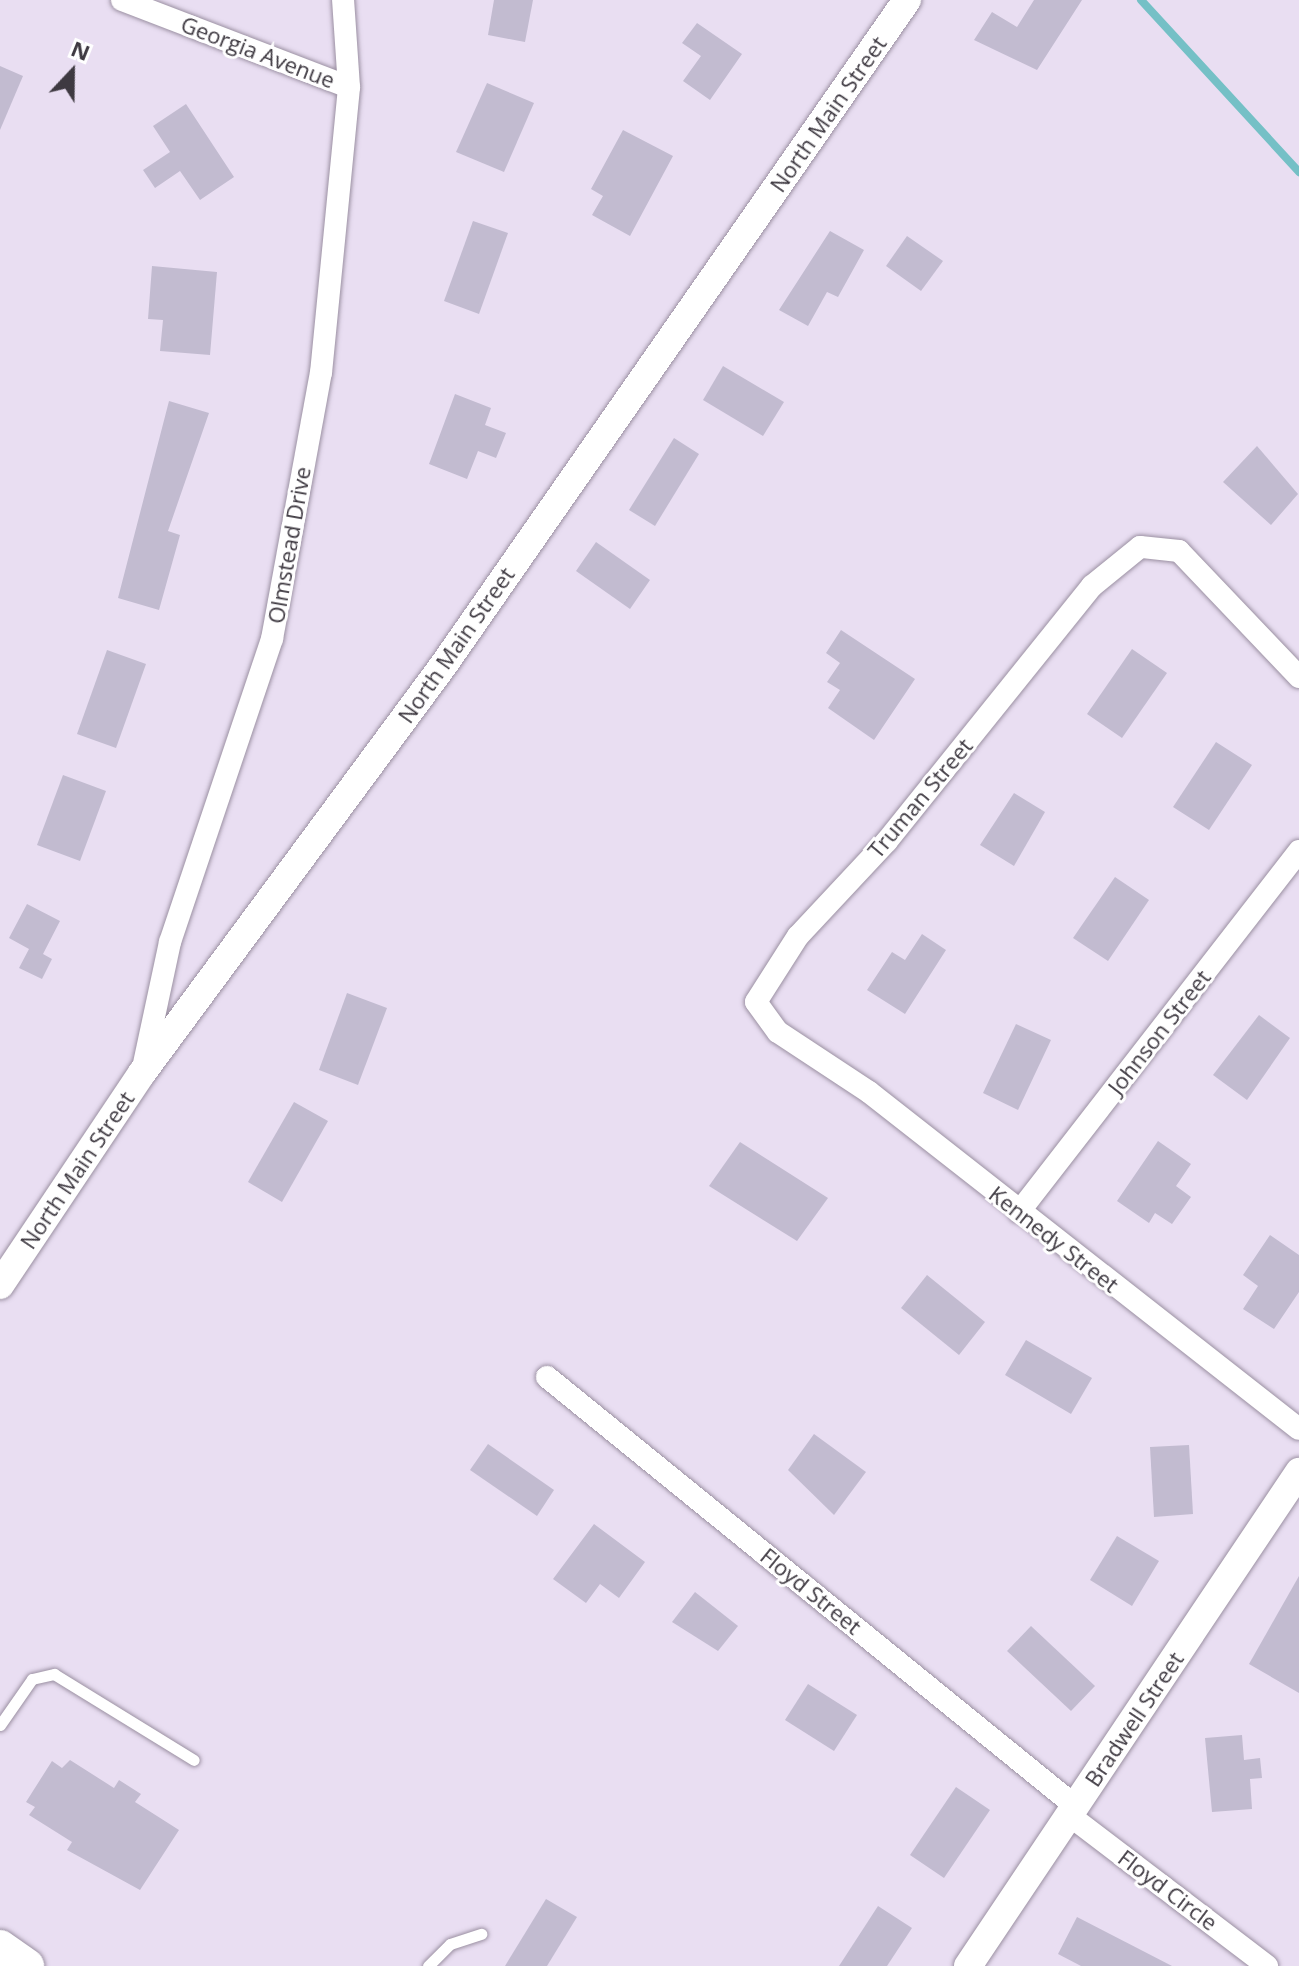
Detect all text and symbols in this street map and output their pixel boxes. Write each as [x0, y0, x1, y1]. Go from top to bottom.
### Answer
street label: Georgia Avenue [177, 11, 339, 93]
street label: North Main Street [764, 31, 892, 197]
north arrow [32, 32, 112, 112]
text: N [67, 32, 95, 67]
street label: Olmstead Drive [262, 464, 316, 626]
street label: North Main Street [392, 562, 520, 728]
street label: Truman Street [862, 733, 978, 863]
street label: Johnson Street [1102, 965, 1216, 1099]
street label: North Main Street [15, 1086, 139, 1254]
street label: Kennedy Street [984, 1180, 1124, 1298]
street label: Floyd Street [755, 1542, 867, 1640]
street label: Bradwell Street [1079, 1647, 1189, 1791]
street label: Floyd Circle [1113, 1844, 1223, 1936]

